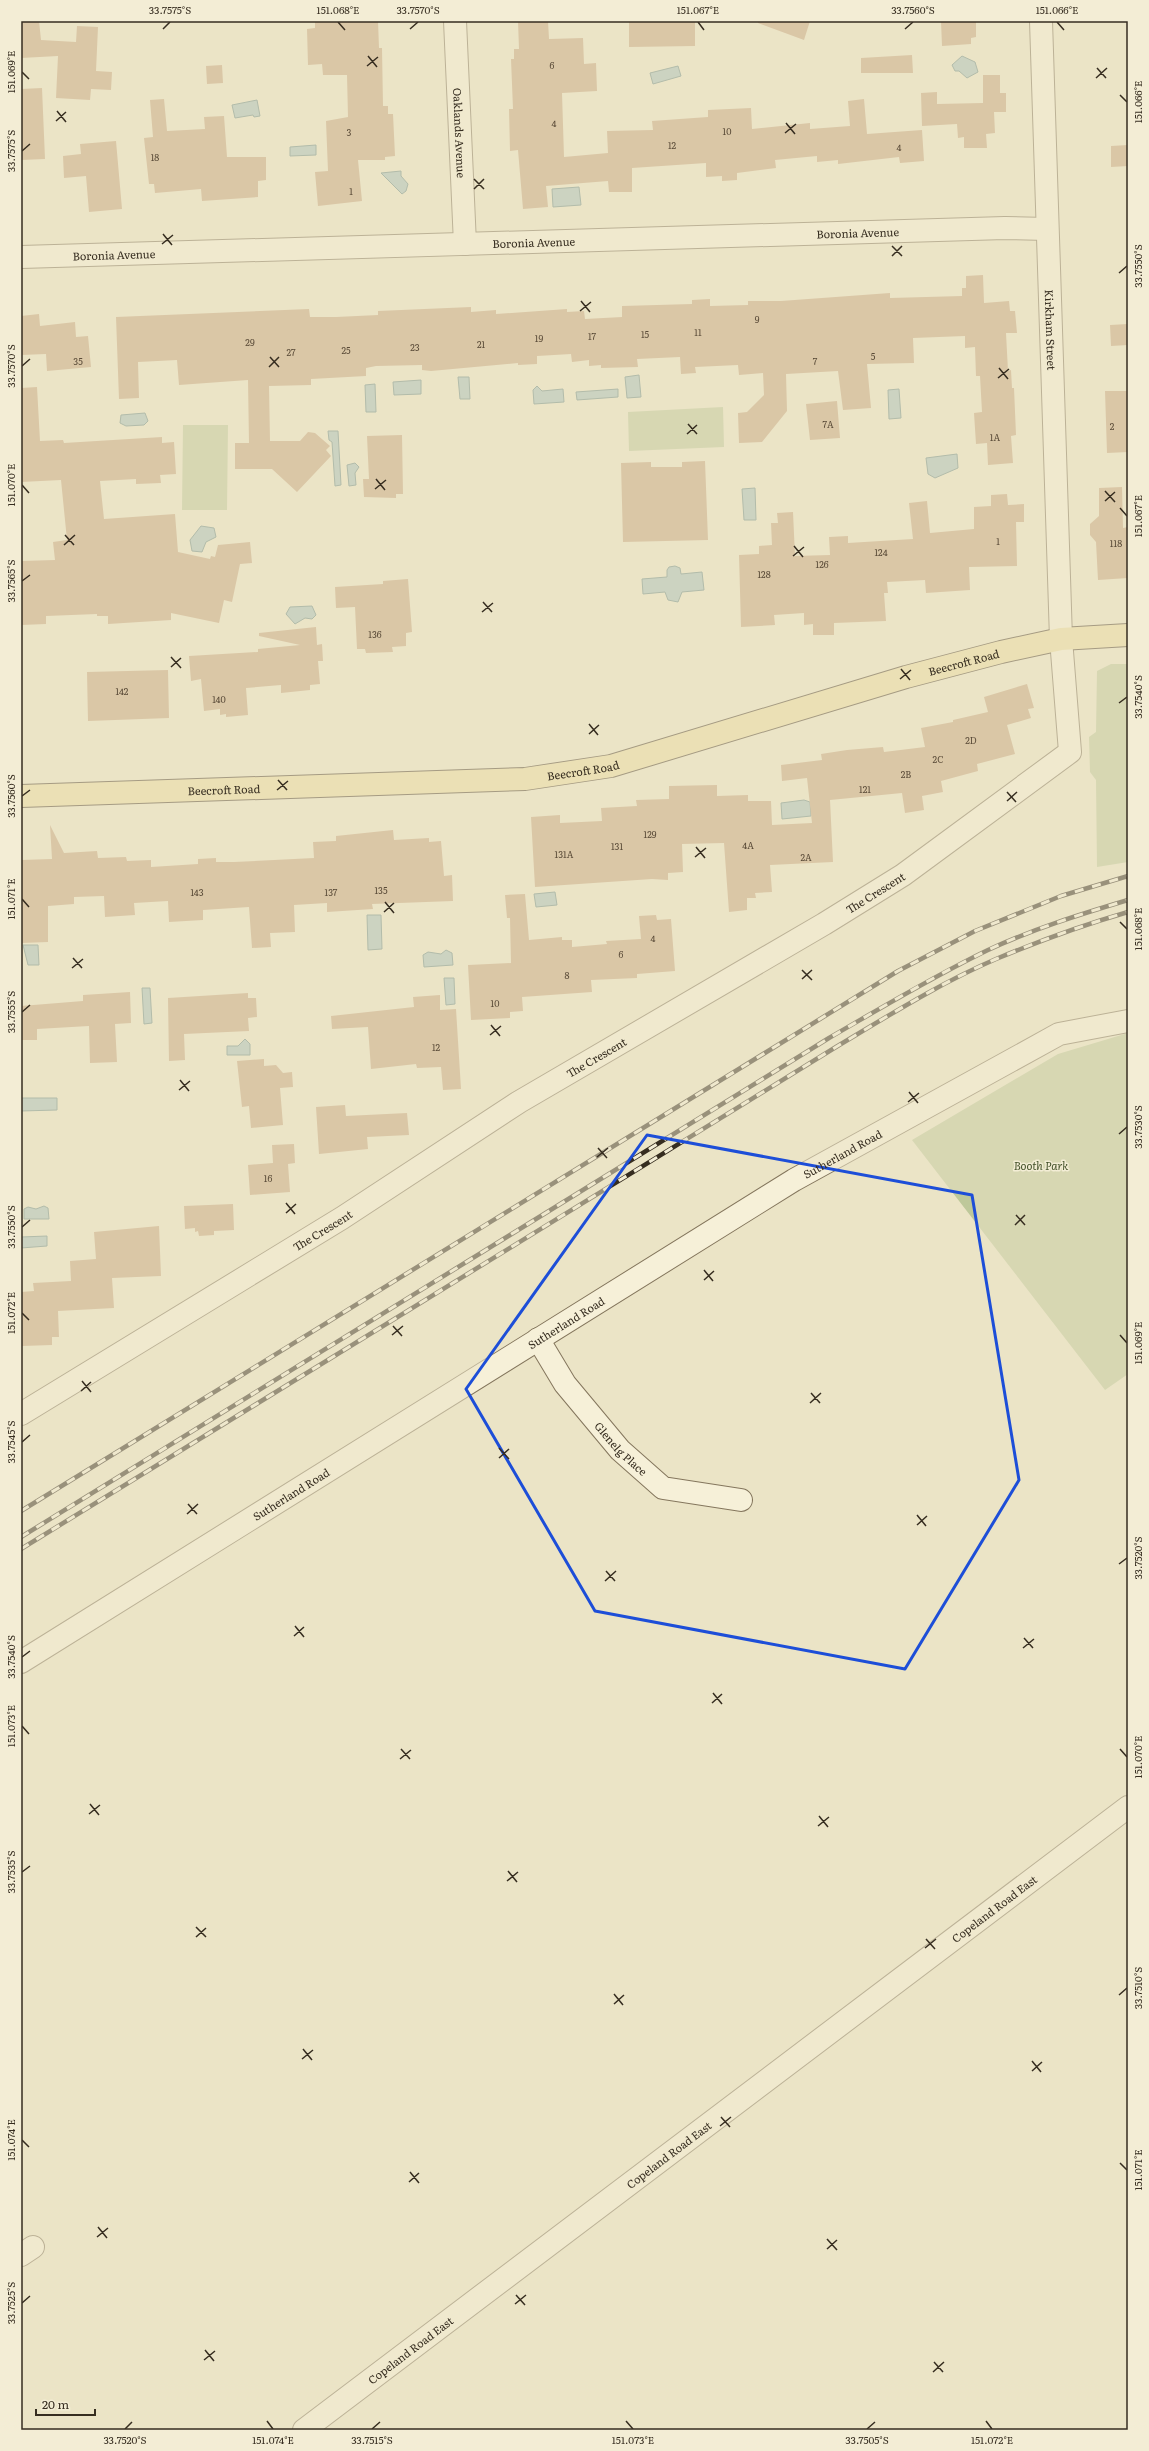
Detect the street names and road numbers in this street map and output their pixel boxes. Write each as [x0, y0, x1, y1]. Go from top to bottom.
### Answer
street label: Oaklands Avenue [450, 87, 470, 179]
street label: Boronia Avenue [816, 223, 900, 242]
street label: Boronia Avenue [492, 233, 576, 251]
street label: Boronia Avenue [72, 245, 156, 263]
street label: Kirkham Street [1042, 289, 1060, 371]
street label: Beecroft Road [926, 645, 1001, 679]
street label: Beecroft Road [546, 756, 621, 784]
street label: Beecroft Road [187, 780, 261, 798]
street label: The Crescent [842, 868, 908, 917]
street label: The Crescent [563, 1033, 630, 1081]
street label: Sutherland Road [800, 1125, 885, 1182]
street label: The Crescent [289, 1205, 356, 1254]
street label: Sutherland Road [524, 1292, 607, 1352]
street label: Glenelg Place [591, 1418, 651, 1479]
street label: Sutherland Road [249, 1464, 333, 1524]
street label: Copeland Road East [948, 1871, 1040, 1946]
street label: Copeland Road East [623, 2117, 715, 2192]
street label: Copeland Road East [364, 2312, 456, 2387]

